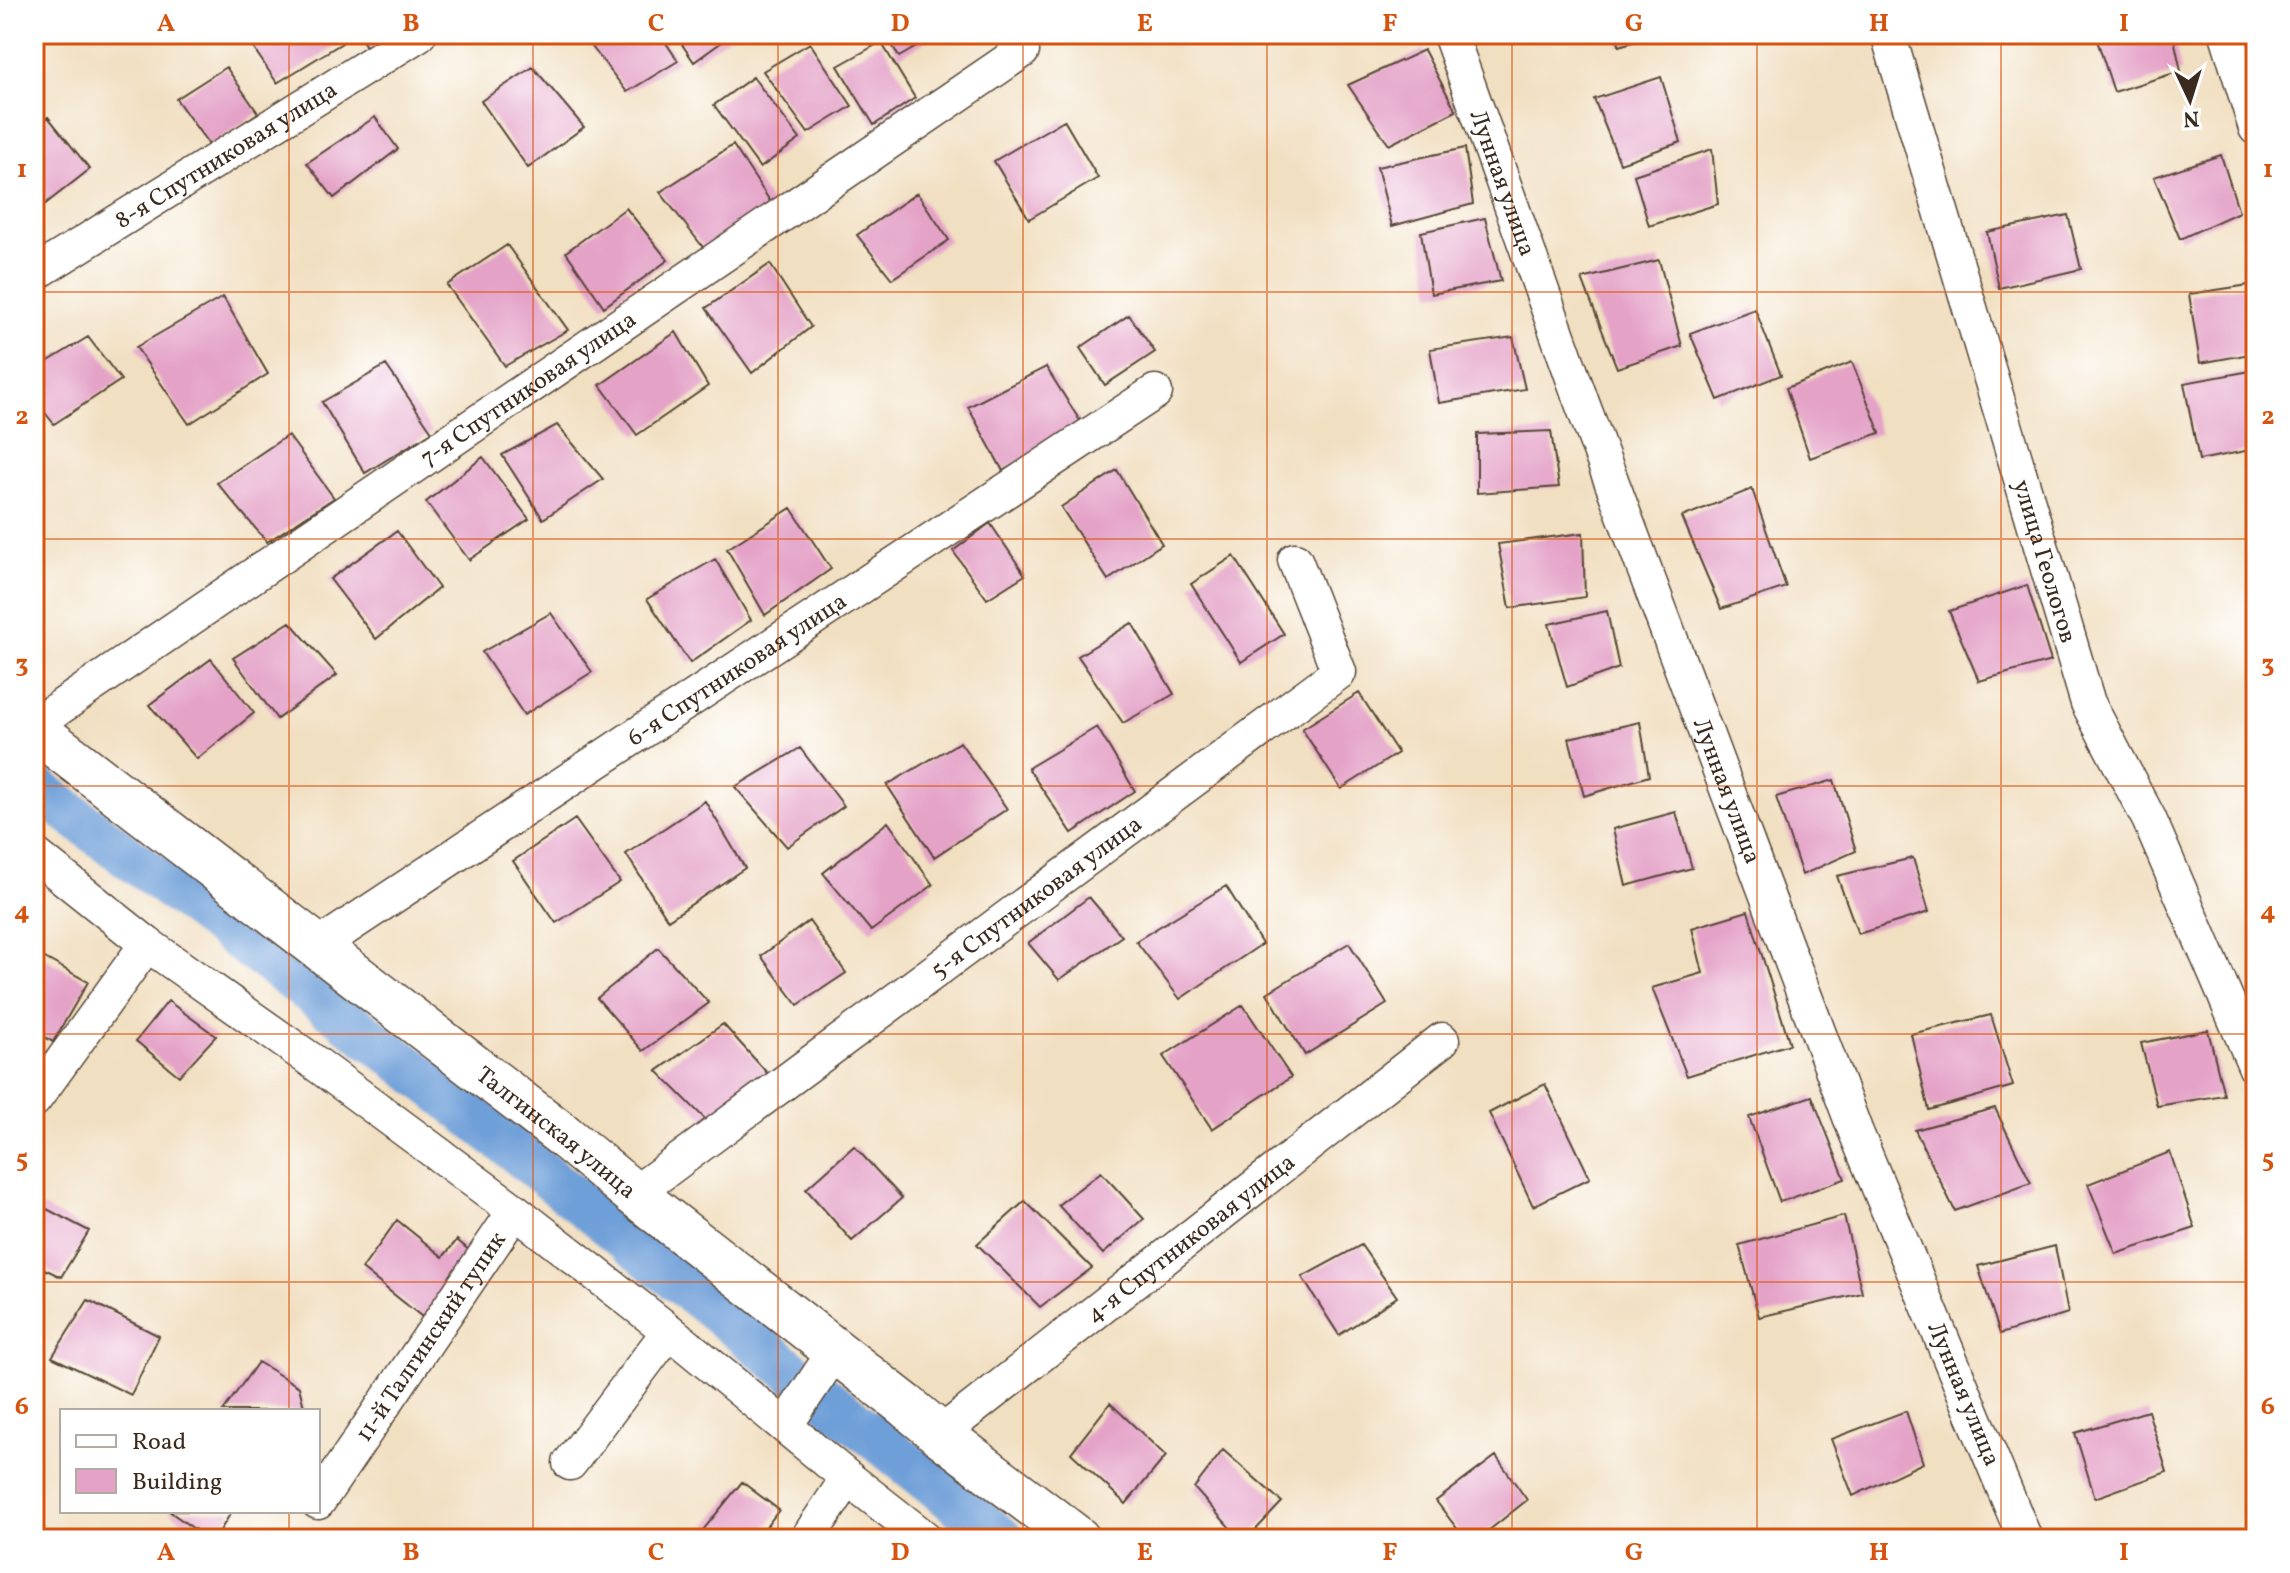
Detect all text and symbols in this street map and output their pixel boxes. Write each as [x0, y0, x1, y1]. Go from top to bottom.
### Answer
text: A [157, 6, 176, 42]
text: B [402, 6, 420, 42]
text: C [648, 6, 664, 42]
text: D [890, 6, 910, 42]
text: E [1137, 6, 1153, 42]
text: F [1382, 6, 1398, 42]
text: G [1625, 6, 1643, 42]
text: H [1869, 6, 1889, 42]
text: I [2119, 6, 2129, 42]
north arrow [2150, 60, 2230, 140]
street label: 8-я Спутниковая улица [109, 74, 345, 238]
text: N [2182, 101, 2200, 133]
street label: Лунная улица [1460, 106, 1543, 261]
text: 1 [17, 152, 27, 188]
text: 1 [2263, 152, 2273, 188]
street label: 7-я Спутниковая улица [414, 304, 644, 475]
text: 2 [15, 399, 29, 435]
text: 2 [2261, 399, 2275, 435]
street label: улица Геологов [2003, 476, 2084, 647]
street label: 6-я Спутниковая улица [621, 586, 854, 756]
text: 3 [15, 647, 29, 683]
text: 3 [2261, 647, 2275, 683]
street label: Лунная улица [1683, 714, 1769, 869]
street label: 5-я Спутниковая улица [924, 808, 1150, 988]
text: 4 [14, 894, 30, 930]
text: 4 [2260, 894, 2276, 930]
street label: Талгинская улица [468, 1059, 643, 1208]
text: 5 [16, 1142, 28, 1178]
text: 5 [2262, 1142, 2274, 1178]
street label: 4-я Спутниковая улица [1080, 1146, 1303, 1332]
street label: 11-й Талгинский тупик [348, 1225, 515, 1450]
street label: Лунная улица [1918, 1317, 2008, 1472]
text: 6 [15, 1389, 29, 1425]
text: 6 [2261, 1389, 2275, 1425]
legend [60, 1409, 320, 1513]
text: Road [132, 1426, 186, 1460]
text: Building [132, 1466, 222, 1500]
text: A [157, 1535, 176, 1571]
text: B [402, 1535, 420, 1571]
text: C [648, 1535, 664, 1571]
text: D [890, 1535, 910, 1571]
text: E [1137, 1535, 1153, 1571]
text: F [1382, 1535, 1398, 1571]
text: G [1625, 1535, 1643, 1571]
text: H [1869, 1535, 1889, 1571]
text: I [2119, 1535, 2129, 1571]

